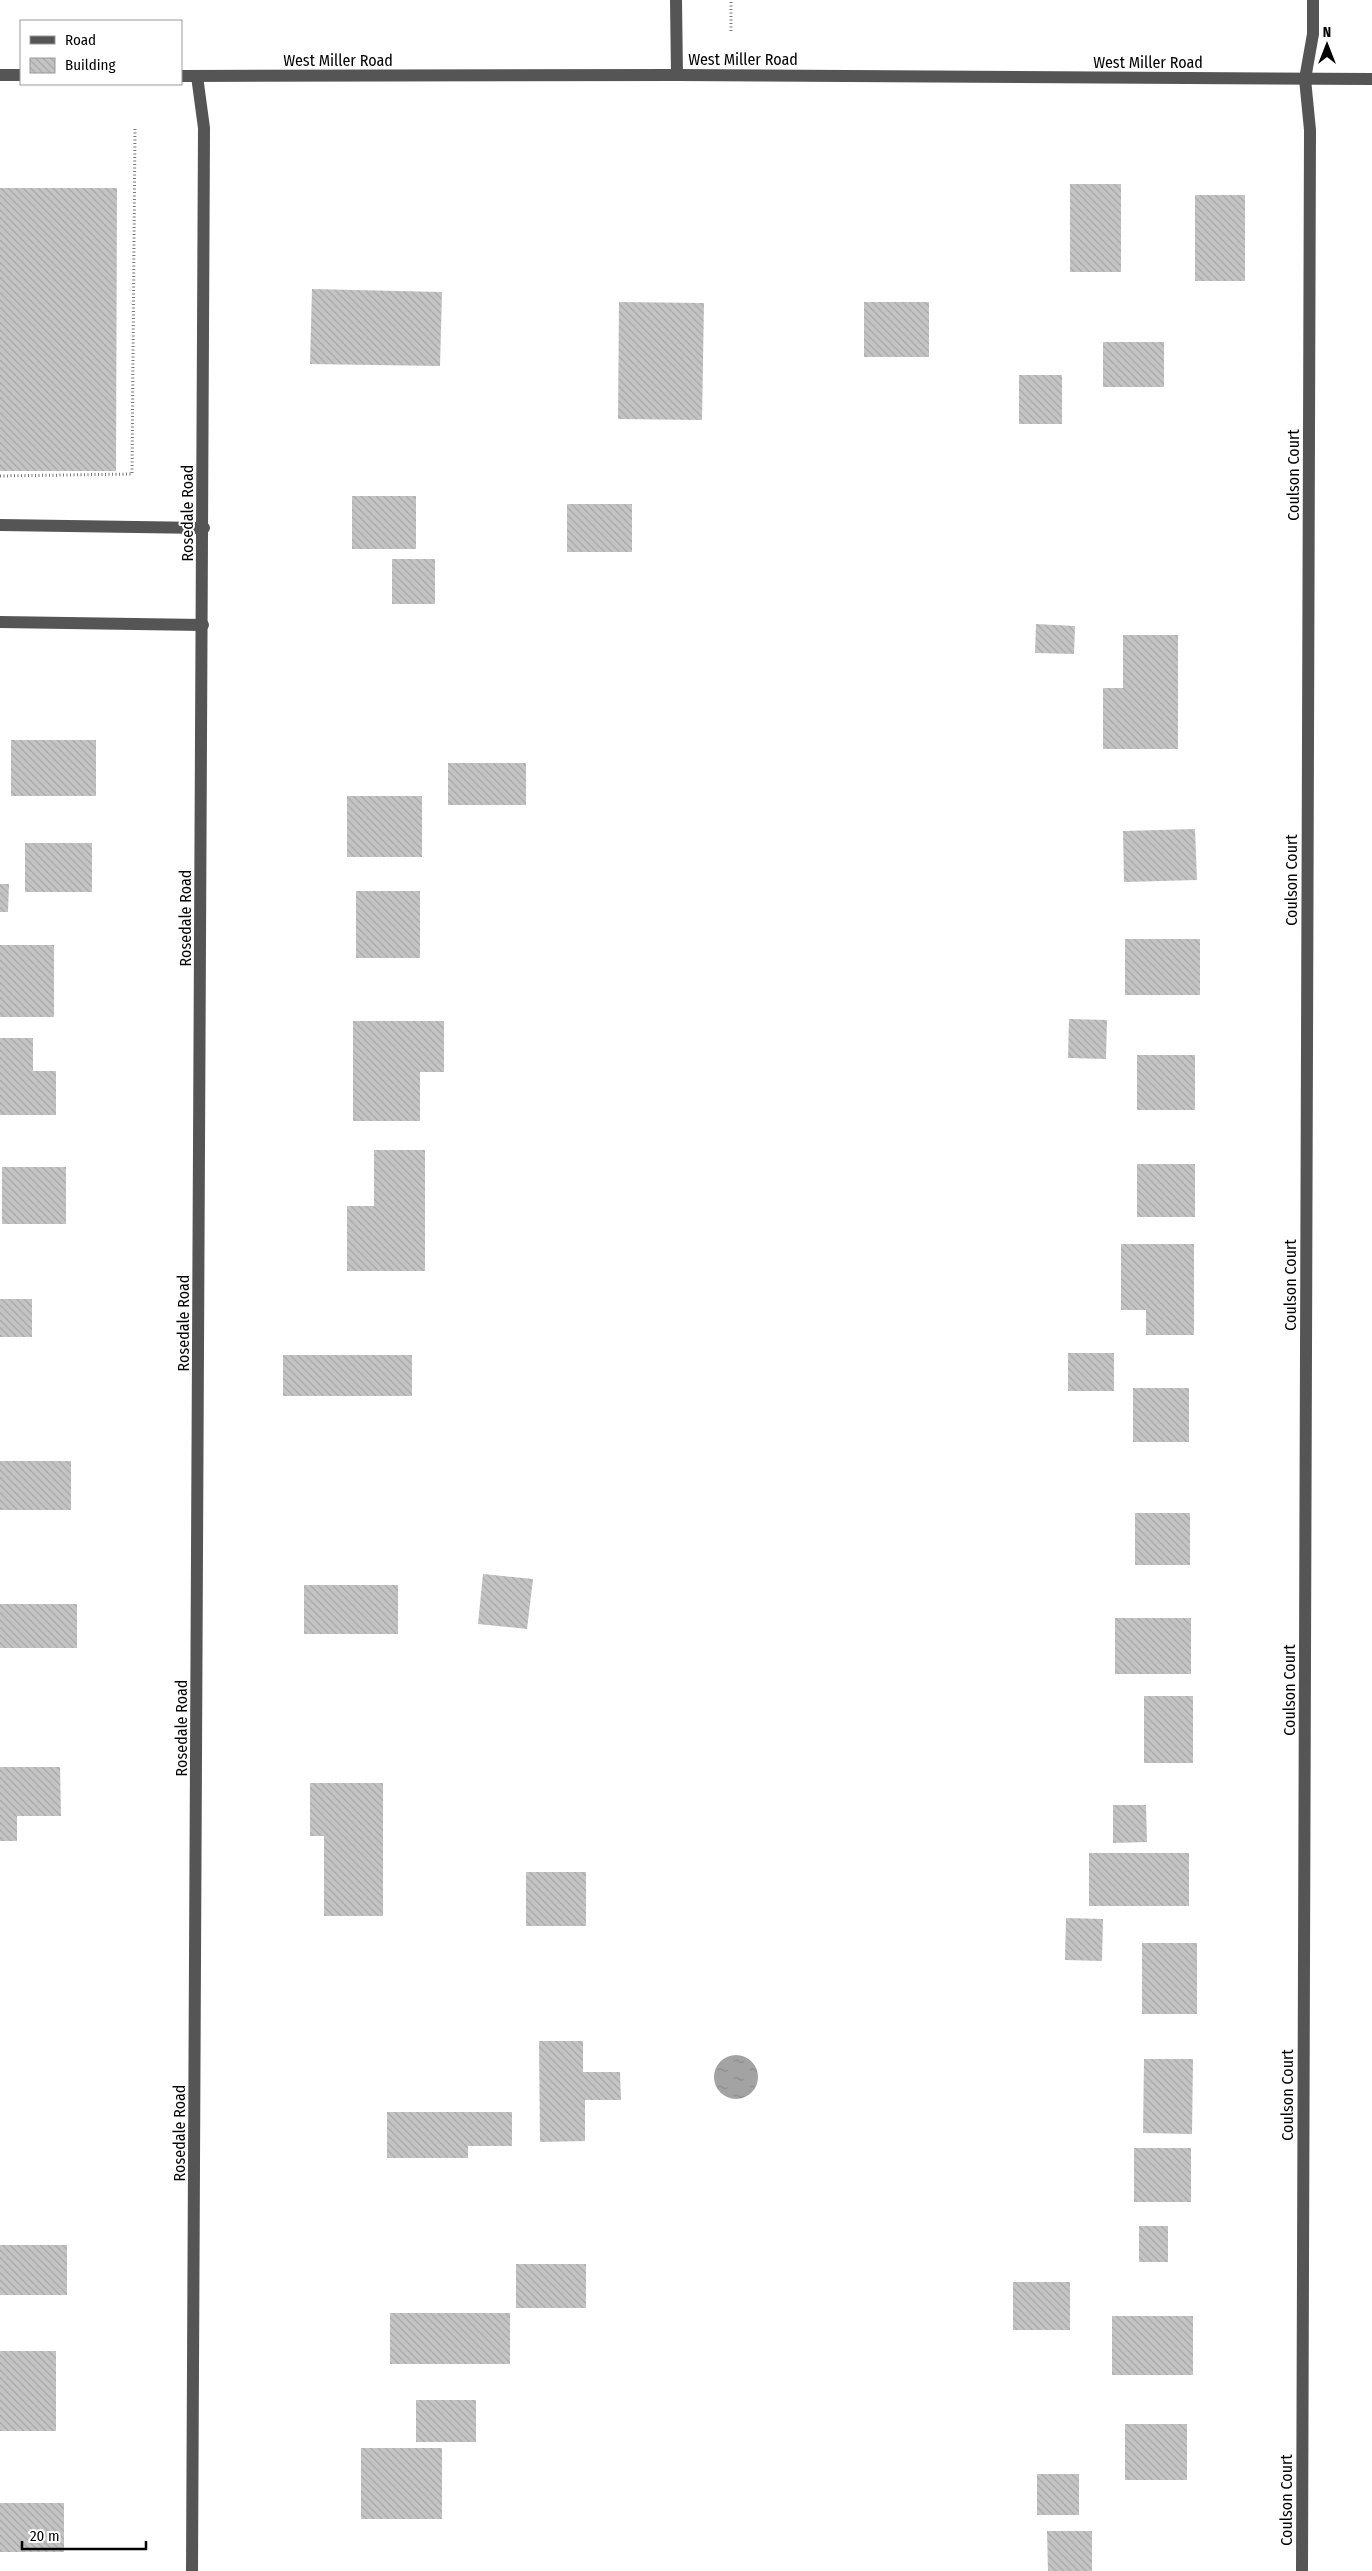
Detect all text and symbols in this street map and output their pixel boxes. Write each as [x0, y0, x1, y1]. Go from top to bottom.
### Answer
legend [20, 20, 182, 85]
north arrow [1302, 20, 1352, 70]
text: N [1323, 24, 1331, 41]
text: Road [65, 31, 96, 49]
street label: West Miller Road [688, 50, 798, 69]
street label: West Miller Road [283, 51, 393, 70]
street label: West Miller Road [1093, 53, 1203, 72]
text: Building [65, 56, 116, 74]
street label: Coulson Court [1284, 428, 1303, 521]
street label: Rosedale Road [178, 465, 197, 561]
street label: Coulson Court [1282, 833, 1301, 926]
street label: Rosedale Road [176, 870, 195, 966]
street label: Coulson Court [1281, 1238, 1300, 1331]
street label: Rosedale Road [174, 1275, 193, 1371]
street label: Coulson Court [1280, 1643, 1299, 1736]
street label: Rosedale Road [172, 1680, 191, 1776]
street label: Coulson Court [1278, 2048, 1297, 2141]
street label: Rosedale Road [170, 2085, 189, 2181]
street label: Coulson Court [1277, 2453, 1296, 2546]
scale bar [22, 2518, 146, 2550]
text: 20 m [30, 2527, 60, 2545]

